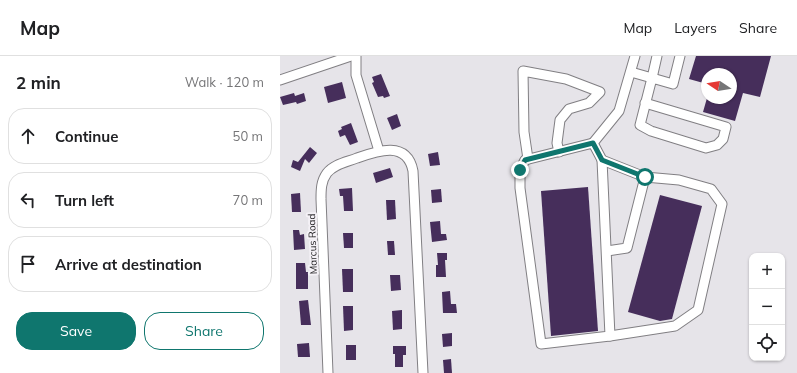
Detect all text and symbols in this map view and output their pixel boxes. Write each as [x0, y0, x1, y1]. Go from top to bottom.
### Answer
text: Map [20, 16, 60, 40]
text: Map [623, 19, 652, 37]
text: Layers [674, 19, 717, 37]
text: Share [739, 19, 777, 37]
north arrow [701, 68, 737, 104]
text: 2 min [16, 72, 61, 93]
text: Walk · 120 m [185, 74, 264, 90]
icon: ahead [17, 125, 39, 147]
text: Continue [55, 127, 118, 146]
text: 50 m [233, 128, 263, 144]
route end [511, 161, 529, 179]
route start [636, 168, 654, 186]
icon: left [17, 189, 39, 211]
text: Turn left [55, 191, 114, 210]
text: 70 m [233, 192, 263, 208]
street label: Marcus Road [305, 213, 320, 275]
icon: arrive [17, 253, 39, 275]
map controls [749, 253, 785, 361]
button: + [749, 253, 785, 289]
text: Arrive at destination [55, 255, 202, 274]
button: − [749, 289, 785, 325]
button: Save [16, 312, 136, 350]
button: Share [144, 312, 264, 350]
button: locate [749, 325, 785, 361]

